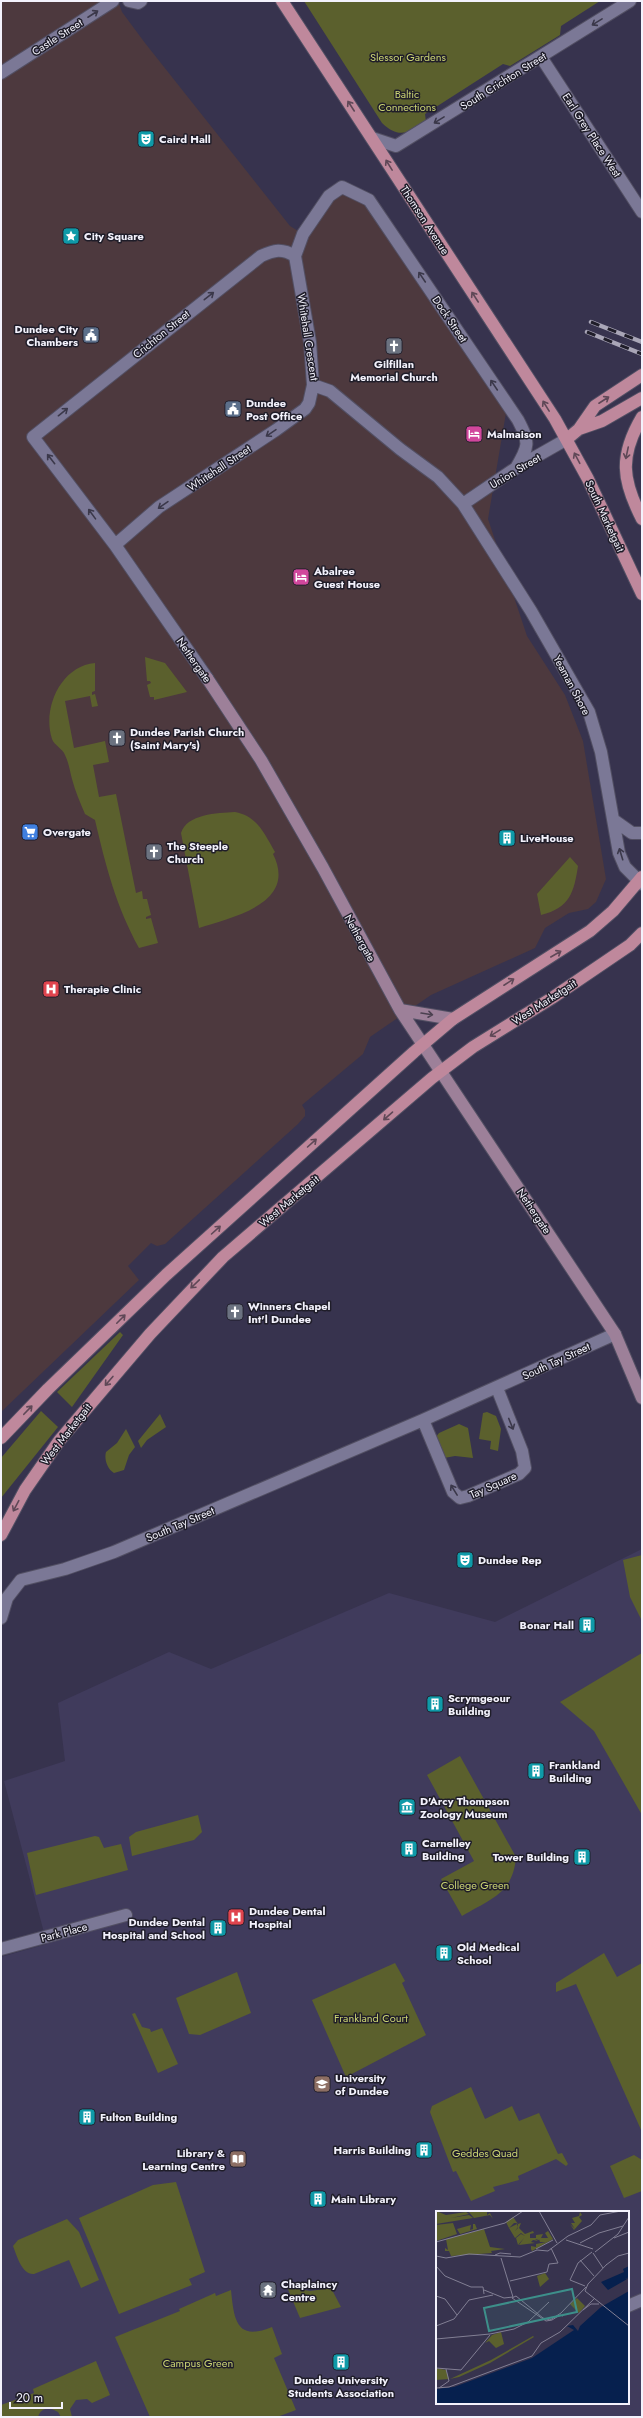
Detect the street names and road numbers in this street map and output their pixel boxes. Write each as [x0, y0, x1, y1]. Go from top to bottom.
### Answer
street label: Castle Street [28, 14, 86, 59]
street label: South Crichton Street [457, 48, 549, 114]
street label: Earl Grey Place West [559, 90, 625, 181]
street label: Thomson Avenue [397, 182, 453, 258]
street label: Whitehall Crescent [293, 292, 323, 382]
street label: Dock Street [429, 292, 472, 346]
street label: Crichton Street [129, 306, 193, 362]
street label: Whitehall Street [184, 441, 254, 495]
street label: Union Street [487, 449, 544, 492]
street label: South Marketgait [581, 477, 629, 555]
street label: Nethergate [173, 634, 216, 686]
street label: Yeaman Shore [549, 652, 595, 718]
street label: Nethergate [340, 911, 380, 965]
street label: West Marketgait [509, 975, 580, 1029]
street label: West Marketgait [255, 1171, 323, 1231]
street label: Nethergate [513, 1185, 555, 1237]
street label: South Tay Street [519, 1338, 593, 1384]
street label: West Marketgait [37, 1400, 95, 1468]
street label: Tay Square [467, 1467, 519, 1502]
street label: South Tay Street [143, 1502, 217, 1546]
street label: Park Place [39, 1918, 89, 1946]

